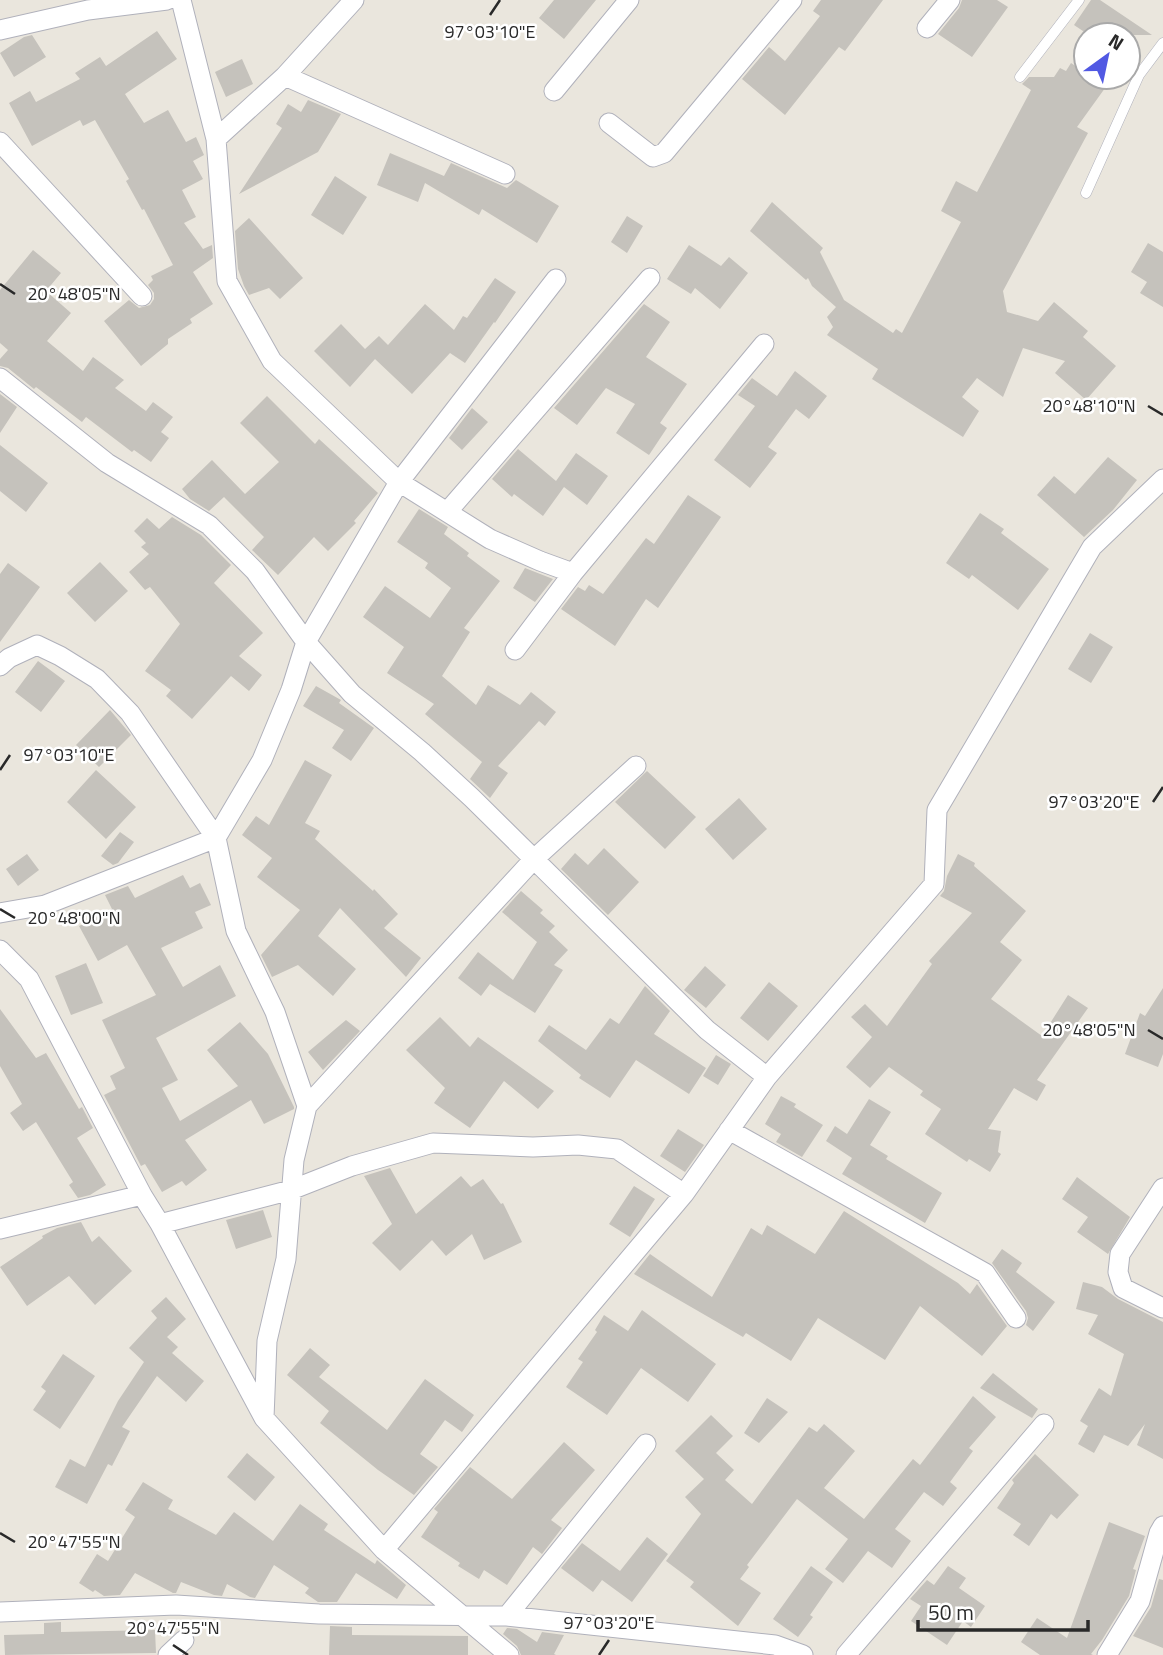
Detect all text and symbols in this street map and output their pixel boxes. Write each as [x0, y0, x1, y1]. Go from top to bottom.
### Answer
text: 97°03'10"E [445, 18, 536, 45]
north arrow [1072, 21, 1142, 91]
text: N [1103, 26, 1130, 57]
text: 20°48'05"N [27, 280, 121, 307]
text: 20°48'10"N [1042, 392, 1136, 419]
text: 97°03'10"E [24, 741, 115, 768]
text: 97°03'20"E [1049, 788, 1140, 815]
text: 20°48'00"N [27, 904, 121, 931]
text: 20°48'05"N [1042, 1016, 1136, 1043]
text: 20°47'55"N [27, 1528, 121, 1555]
scale bar [918, 1588, 1088, 1632]
text: 50 m [928, 1596, 974, 1628]
text: 97°03'20"E [564, 1609, 655, 1636]
text: 20°47'55"N [126, 1614, 220, 1641]

